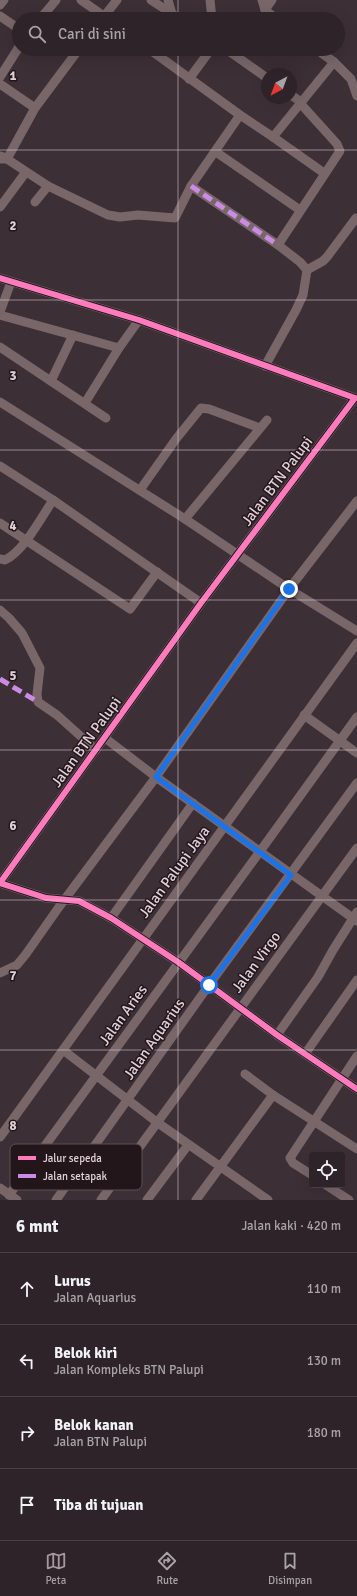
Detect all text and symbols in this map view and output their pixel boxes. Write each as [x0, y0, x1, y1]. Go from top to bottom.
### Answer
search box [12, 12, 345, 56]
icon: search [26, 23, 48, 45]
text: Cari di sini [58, 25, 126, 43]
text: 1 [9, 68, 17, 84]
north arrow [261, 68, 297, 104]
text: 2 [9, 218, 17, 234]
text: 3 [9, 368, 17, 384]
street label: Jalan BTN Palupi [238, 433, 316, 529]
text: 4 [9, 518, 17, 534]
route end [280, 580, 298, 598]
text: 5 [9, 668, 17, 684]
street label: Jalan BTN Palupi [47, 693, 125, 791]
text: 6 [9, 818, 17, 834]
street label: Jalan Palupi Jaya [135, 823, 213, 921]
street label: Jalan Virgo [228, 928, 284, 996]
text: 7 [9, 968, 17, 984]
route start [200, 976, 218, 994]
street label: Jalan Aries [95, 981, 151, 1049]
street label: Jalan Aquarius [119, 995, 189, 1083]
text: 8 [9, 1118, 17, 1134]
legend [10, 1144, 142, 1190]
text: Jalur sepeda [43, 1152, 102, 1165]
map controls [309, 1152, 345, 1188]
button: locate [309, 1152, 345, 1188]
text: Jalan setapak [43, 1170, 108, 1183]
text: 6 mnt [16, 1216, 58, 1237]
text: Jalan kaki · 420 m [242, 1218, 341, 1234]
text: Lurus [54, 1272, 91, 1290]
icon: ahead [16, 1278, 38, 1300]
text: 110 m [307, 1281, 341, 1297]
text: Jalan Aquarius [54, 1290, 136, 1306]
text: Belok kiri [54, 1344, 117, 1362]
icon: left [16, 1350, 38, 1372]
text: 130 m [307, 1353, 341, 1369]
text: Jalan Kompleks BTN Palupi [54, 1362, 204, 1378]
text: Belok kanan [54, 1416, 134, 1434]
icon: right [16, 1422, 38, 1444]
text: 180 m [307, 1425, 341, 1441]
text: Jalan BTN Palupi [54, 1434, 147, 1450]
icon: arrive [16, 1494, 38, 1516]
text: Tiba di tujuan [54, 1496, 144, 1514]
tab: Peta [45, 1550, 67, 1587]
tab: Rute [156, 1550, 178, 1587]
tab: Disimpan [268, 1550, 312, 1587]

